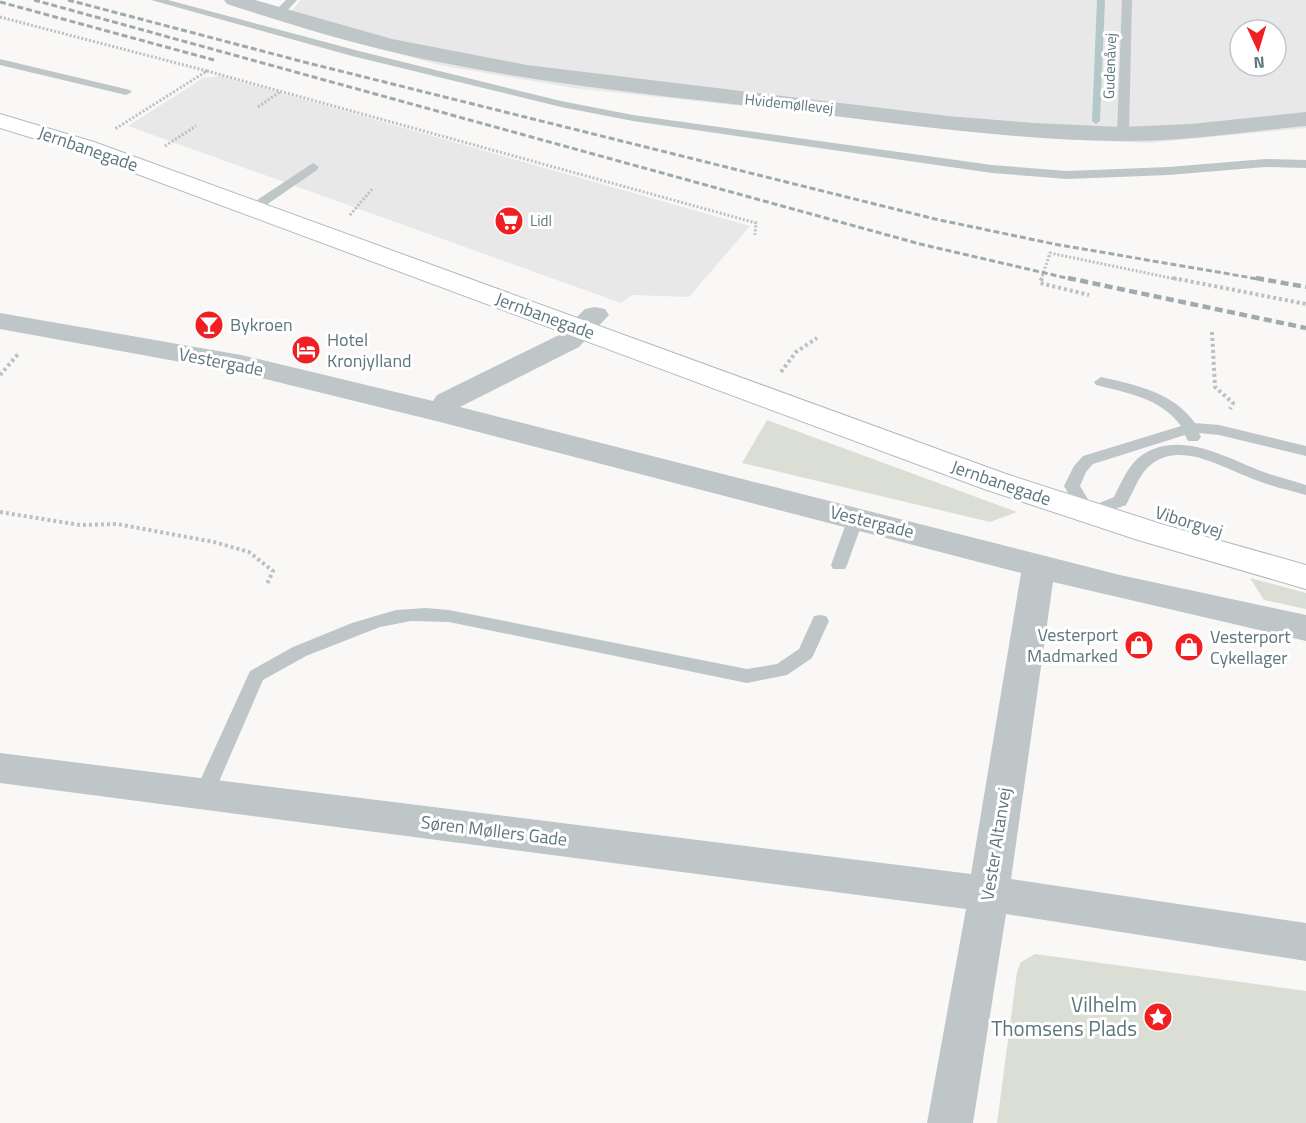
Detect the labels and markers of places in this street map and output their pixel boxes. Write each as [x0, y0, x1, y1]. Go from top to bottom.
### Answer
supermarket icon: Lidl [493, 205, 525, 237]
place label: Lidl [530, 209, 552, 232]
bar icon: Bykroen [193, 309, 225, 341]
place label: Bykroen [230, 311, 293, 338]
place label: Hotel Kronjylland [327, 326, 412, 374]
hotel icon: Hotel Kronjylland [290, 334, 322, 366]
place label: Vesterport Madmarked [1027, 621, 1119, 669]
place label: Vesterport Cykellager [1210, 623, 1291, 671]
shop icon: Vesterport Madmarked [1123, 629, 1155, 661]
shop icon: Vesterport Cykellager [1173, 631, 1205, 663]
place label: Vilhelm Thomsens Plads [991, 988, 1137, 1044]
place icon: Vilhelm Thomsens Plads [1142, 1001, 1174, 1033]

